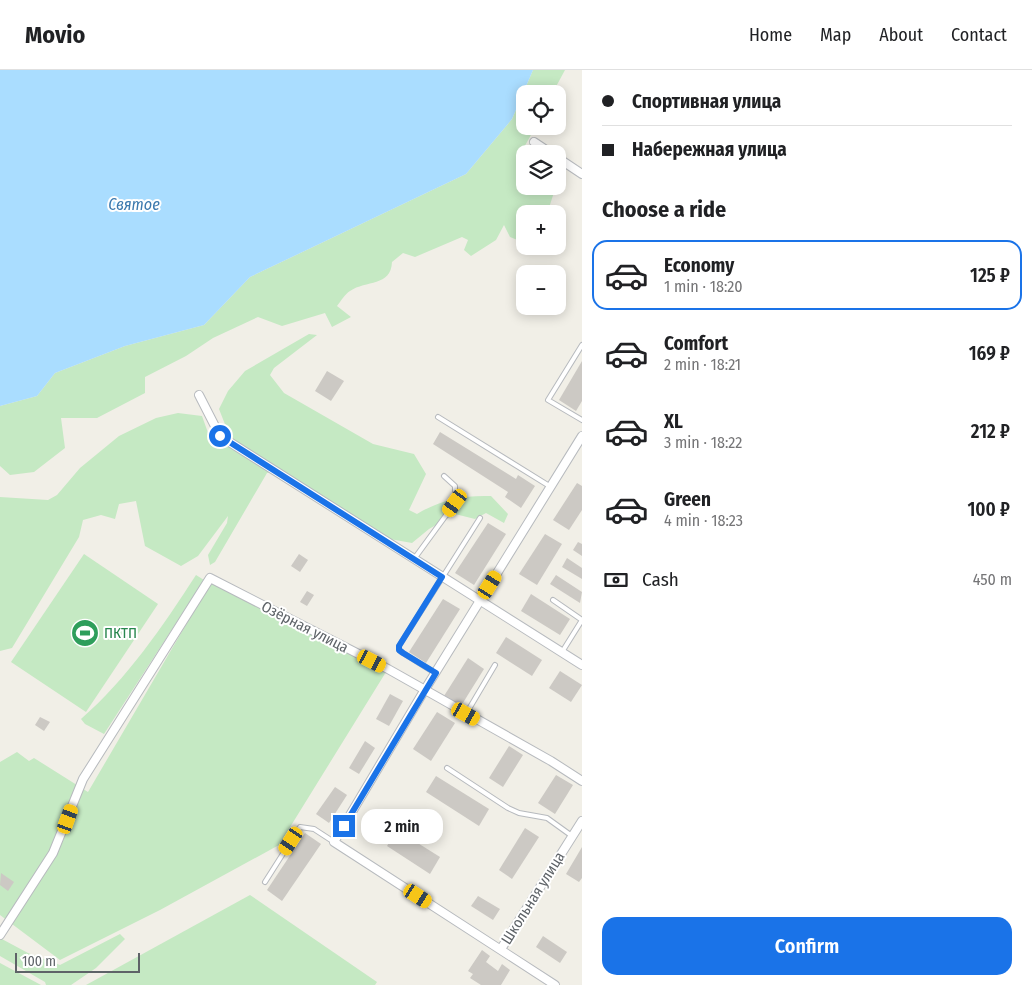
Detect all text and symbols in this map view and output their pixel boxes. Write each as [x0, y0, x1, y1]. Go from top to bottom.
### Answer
text: Movio [25, 21, 85, 49]
text: Home [749, 24, 792, 46]
text: Map [820, 24, 851, 46]
text: About [879, 24, 923, 46]
text: Contact [951, 24, 1007, 46]
map controls [516, 85, 566, 315]
button: locate [516, 85, 566, 135]
text: Спортивная улица [632, 90, 781, 113]
text: Набережная улица [632, 138, 787, 161]
button: layers [516, 145, 566, 195]
water label: Святое [108, 195, 160, 214]
text: Choose a ride [602, 196, 726, 223]
button: + [516, 205, 566, 255]
icon: car [604, 253, 649, 298]
text: Economy [664, 254, 734, 277]
text: 125 ₽ [970, 264, 1010, 287]
button: − [516, 265, 566, 315]
text: 1 min · 18:20 [664, 277, 743, 296]
icon: car [604, 331, 649, 376]
text: Comfort [664, 332, 728, 355]
text: 169 ₽ [969, 342, 1010, 365]
text: 2 min · 18:21 [664, 355, 741, 374]
icon: car [604, 409, 649, 454]
text: XL [664, 410, 683, 433]
text: 212 ₽ [971, 420, 1010, 443]
route start [209, 425, 231, 447]
text: 3 min · 18:22 [664, 433, 742, 452]
car [440, 486, 469, 520]
icon: car [604, 487, 649, 532]
text: Green [664, 488, 711, 511]
text: 100 ₽ [967, 498, 1010, 521]
text: 4 min · 18:23 [664, 511, 743, 530]
icon: cash [602, 566, 630, 594]
car [475, 568, 504, 602]
text: Cash [642, 568, 679, 591]
text: 450 m [973, 570, 1012, 589]
street label: Озёрная улица [259, 597, 351, 657]
sports icon: ПКТП [70, 618, 100, 648]
place label: ПКТП [104, 624, 137, 642]
car [355, 648, 388, 674]
car [449, 700, 482, 728]
car [55, 802, 80, 836]
callout: 2 min [362, 808, 444, 844]
route end [333, 815, 355, 837]
text: 2 min [384, 817, 420, 836]
car [276, 824, 305, 858]
street label: Школьная улица [497, 848, 569, 948]
car [401, 882, 434, 910]
button: Confirm [602, 917, 1012, 975]
scale bar [15, 950, 140, 973]
text: 100 m [22, 953, 56, 970]

